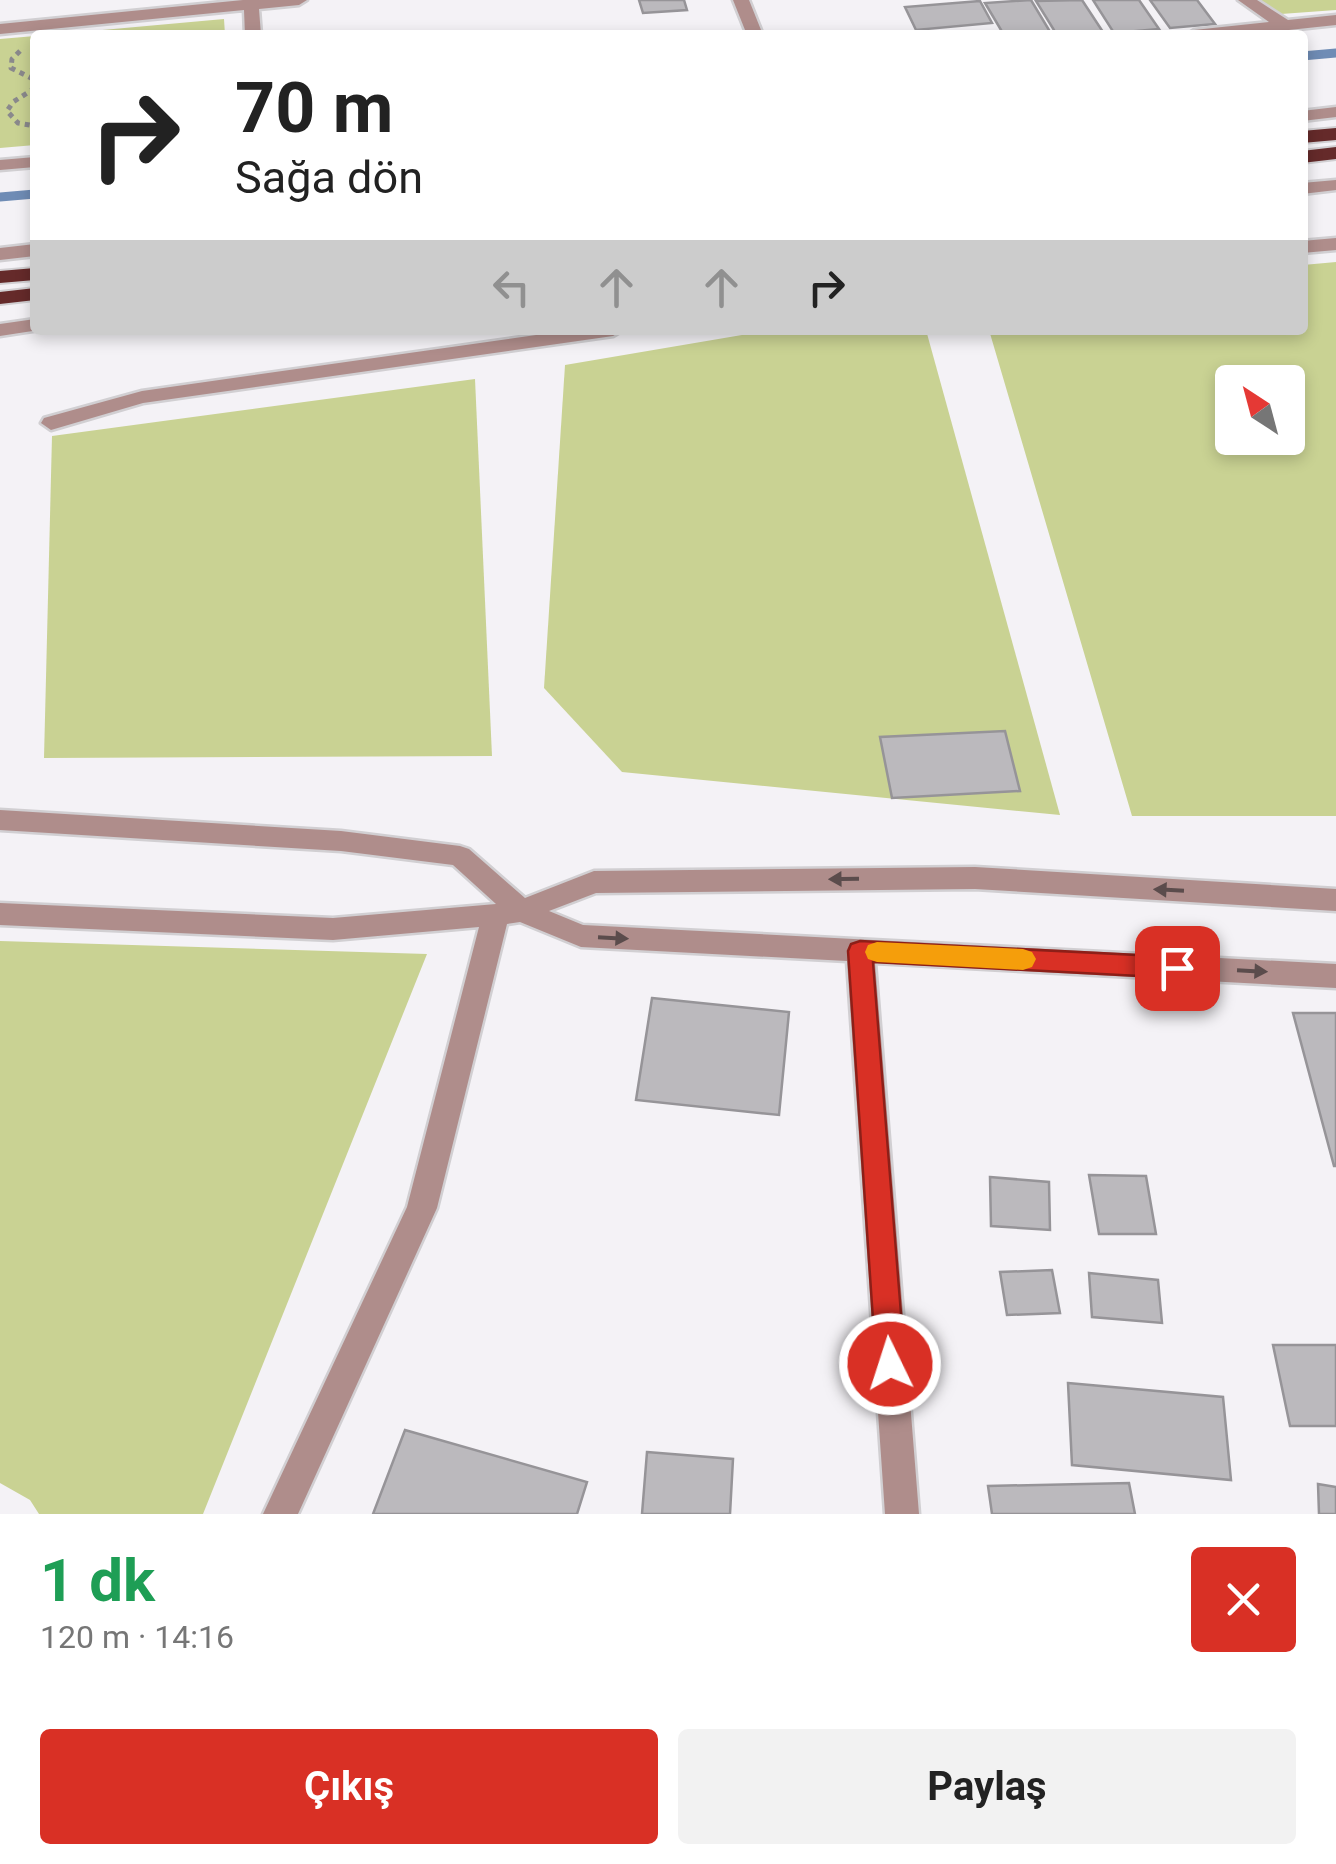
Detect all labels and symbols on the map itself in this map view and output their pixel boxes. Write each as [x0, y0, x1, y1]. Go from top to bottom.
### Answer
north arrow [1215, 365, 1305, 455]
one-way arrow [828, 871, 860, 887]
one-way arrow [1152, 882, 1184, 898]
pin [1135, 926, 1220, 1011]
one-way arrow [597, 930, 629, 946]
one-way arrow [1237, 963, 1269, 979]
position arrow [838, 1312, 942, 1416]

